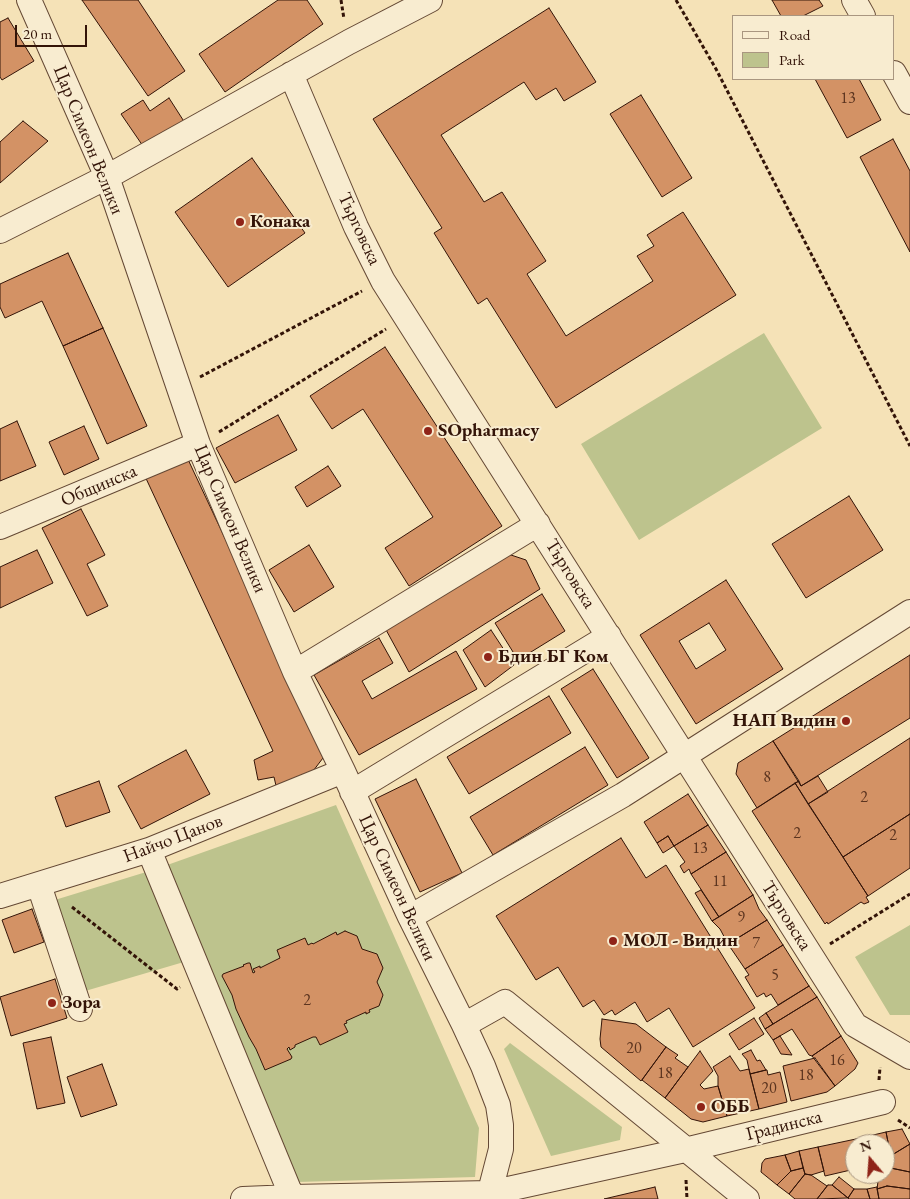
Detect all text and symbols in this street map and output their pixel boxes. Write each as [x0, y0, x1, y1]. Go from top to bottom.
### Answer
scale bar [18, 15, 90, 47]
legend [732, 15, 895, 80]
text: 20 m [23, 24, 52, 43]
text: Road [779, 25, 810, 44]
text: Park [779, 50, 805, 69]
street label: Цар Симеон Велики [48, 62, 128, 218]
house number: 13 [840, 89, 856, 109]
street label: Търговска [332, 189, 386, 269]
place label: Конака [250, 211, 310, 233]
marker: Конака [234, 216, 246, 228]
place label: SOpharmacy [438, 420, 539, 442]
marker: SOpharmacy [422, 425, 434, 437]
street label: Цар Симеон Велики [189, 442, 271, 596]
street label: Общинска [58, 460, 140, 512]
street label: Търговска [540, 535, 600, 613]
place label: Бдин БГ Ком [498, 646, 609, 668]
marker: Бдин БГ Ком [482, 651, 494, 663]
place label: НАП Видин [733, 710, 836, 732]
marker: НАП Видин [840, 715, 852, 727]
house number: 8 [763, 768, 771, 788]
house number: 2 [860, 788, 868, 808]
street label: Найчо Цанов [120, 810, 226, 868]
street label: Цар Симеон Велики [353, 811, 441, 965]
house number: 2 [793, 824, 801, 844]
house number: 2 [889, 826, 897, 846]
house number: 13 [692, 839, 708, 859]
house number: 11 [712, 872, 728, 892]
street label: Търговска [756, 877, 816, 955]
house number: 9 [737, 908, 745, 928]
place label: МОЛ - Видин [623, 930, 738, 952]
house number: 7 [752, 934, 760, 954]
marker: МОЛ - Видин [607, 935, 619, 947]
house number: 5 [771, 966, 779, 986]
house number: 2 [303, 991, 311, 1011]
place label: Зора [62, 992, 101, 1014]
marker: Зора [46, 997, 58, 1009]
house number: 20 [626, 1039, 642, 1059]
house number: 16 [829, 1051, 845, 1071]
house number: 18 [657, 1064, 673, 1084]
house number: 18 [798, 1066, 814, 1086]
house number: 20 [761, 1079, 777, 1099]
place label: ОББ [711, 1096, 749, 1118]
marker: ОББ [695, 1101, 707, 1113]
street label: Градинска [744, 1106, 824, 1146]
north arrow [845, 1134, 895, 1184]
text: N [857, 1135, 874, 1156]

